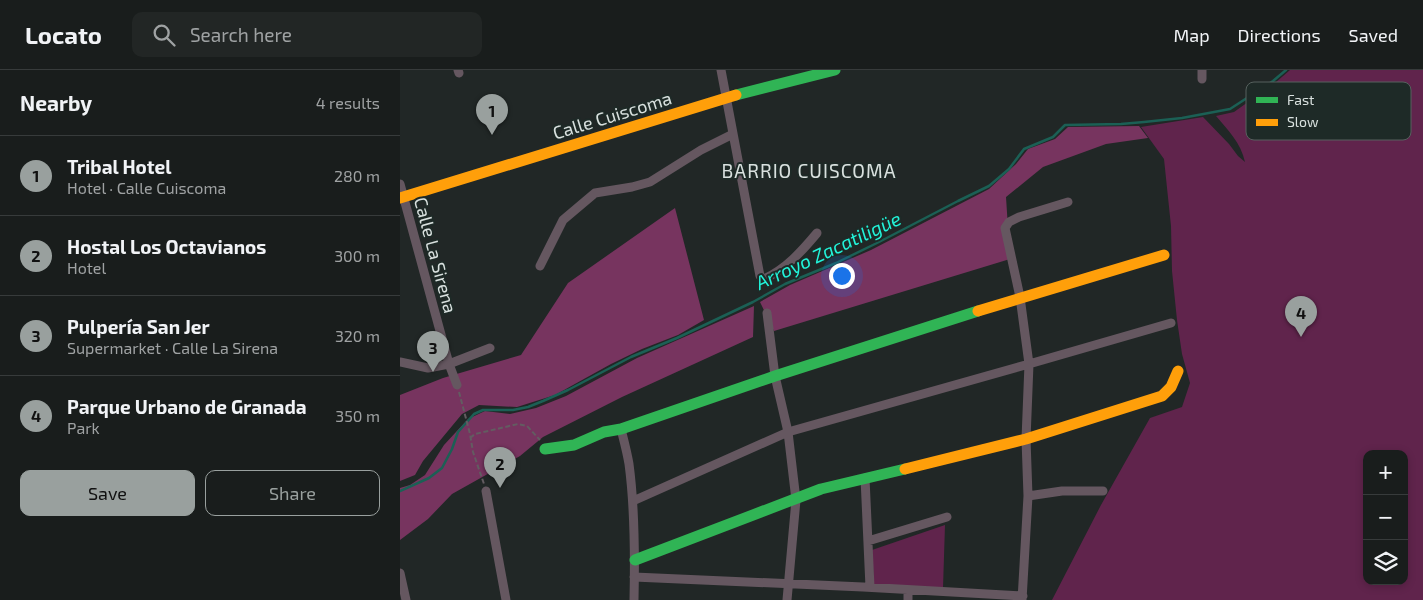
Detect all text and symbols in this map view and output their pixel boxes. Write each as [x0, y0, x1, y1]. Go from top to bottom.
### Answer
search box [132, 12, 482, 57]
text: Locato [25, 20, 102, 49]
icon: search [150, 21, 178, 49]
text: Search here [190, 23, 292, 46]
text: Map [1173, 24, 1210, 46]
text: Directions [1238, 24, 1321, 46]
text: Saved [1349, 24, 1398, 46]
legend [1246, 82, 1411, 140]
street label: Calle Cuiscoma [550, 86, 674, 144]
text: Nearby [20, 90, 92, 115]
text: Fast [1287, 91, 1314, 108]
text: 4 results [316, 93, 380, 112]
pin: 1 [476, 94, 508, 135]
text: Slow [1287, 113, 1319, 130]
text: Tribal Hotel [67, 155, 171, 178]
district label: BARRIO CUISCOMA [722, 159, 896, 182]
text: 1 [33, 166, 39, 185]
text: 280 m [334, 166, 380, 185]
text: Hotel · Calle Cuiscoma [67, 178, 226, 197]
street label: Calle La Sirena [410, 195, 462, 315]
water label: Arroyo Zacatiligüe [751, 206, 905, 295]
text: Hostal Los Octavianos [67, 235, 266, 258]
text: 2 [31, 246, 41, 265]
text: 300 m [334, 246, 380, 265]
text: Hotel [67, 258, 106, 277]
your location [829, 263, 855, 289]
pin: 4 [1285, 296, 1317, 337]
text: Pulpería San Jer [67, 315, 210, 338]
text: 3 [31, 326, 41, 345]
text: 320 m [335, 326, 380, 345]
pin: 3 [417, 331, 449, 372]
text: Supermarket · Calle La Sirena [67, 338, 278, 357]
text: Parque Urbano de Granada [67, 395, 307, 418]
text: 4 [31, 406, 41, 425]
text: 350 m [335, 406, 380, 425]
text: Park [67, 418, 100, 437]
pin: 2 [484, 447, 516, 488]
map controls [1363, 450, 1408, 585]
button: + [1363, 450, 1408, 495]
button: Save [20, 470, 195, 516]
button: Share [205, 470, 380, 516]
button: − [1363, 495, 1408, 540]
button: layers [1363, 540, 1408, 585]

